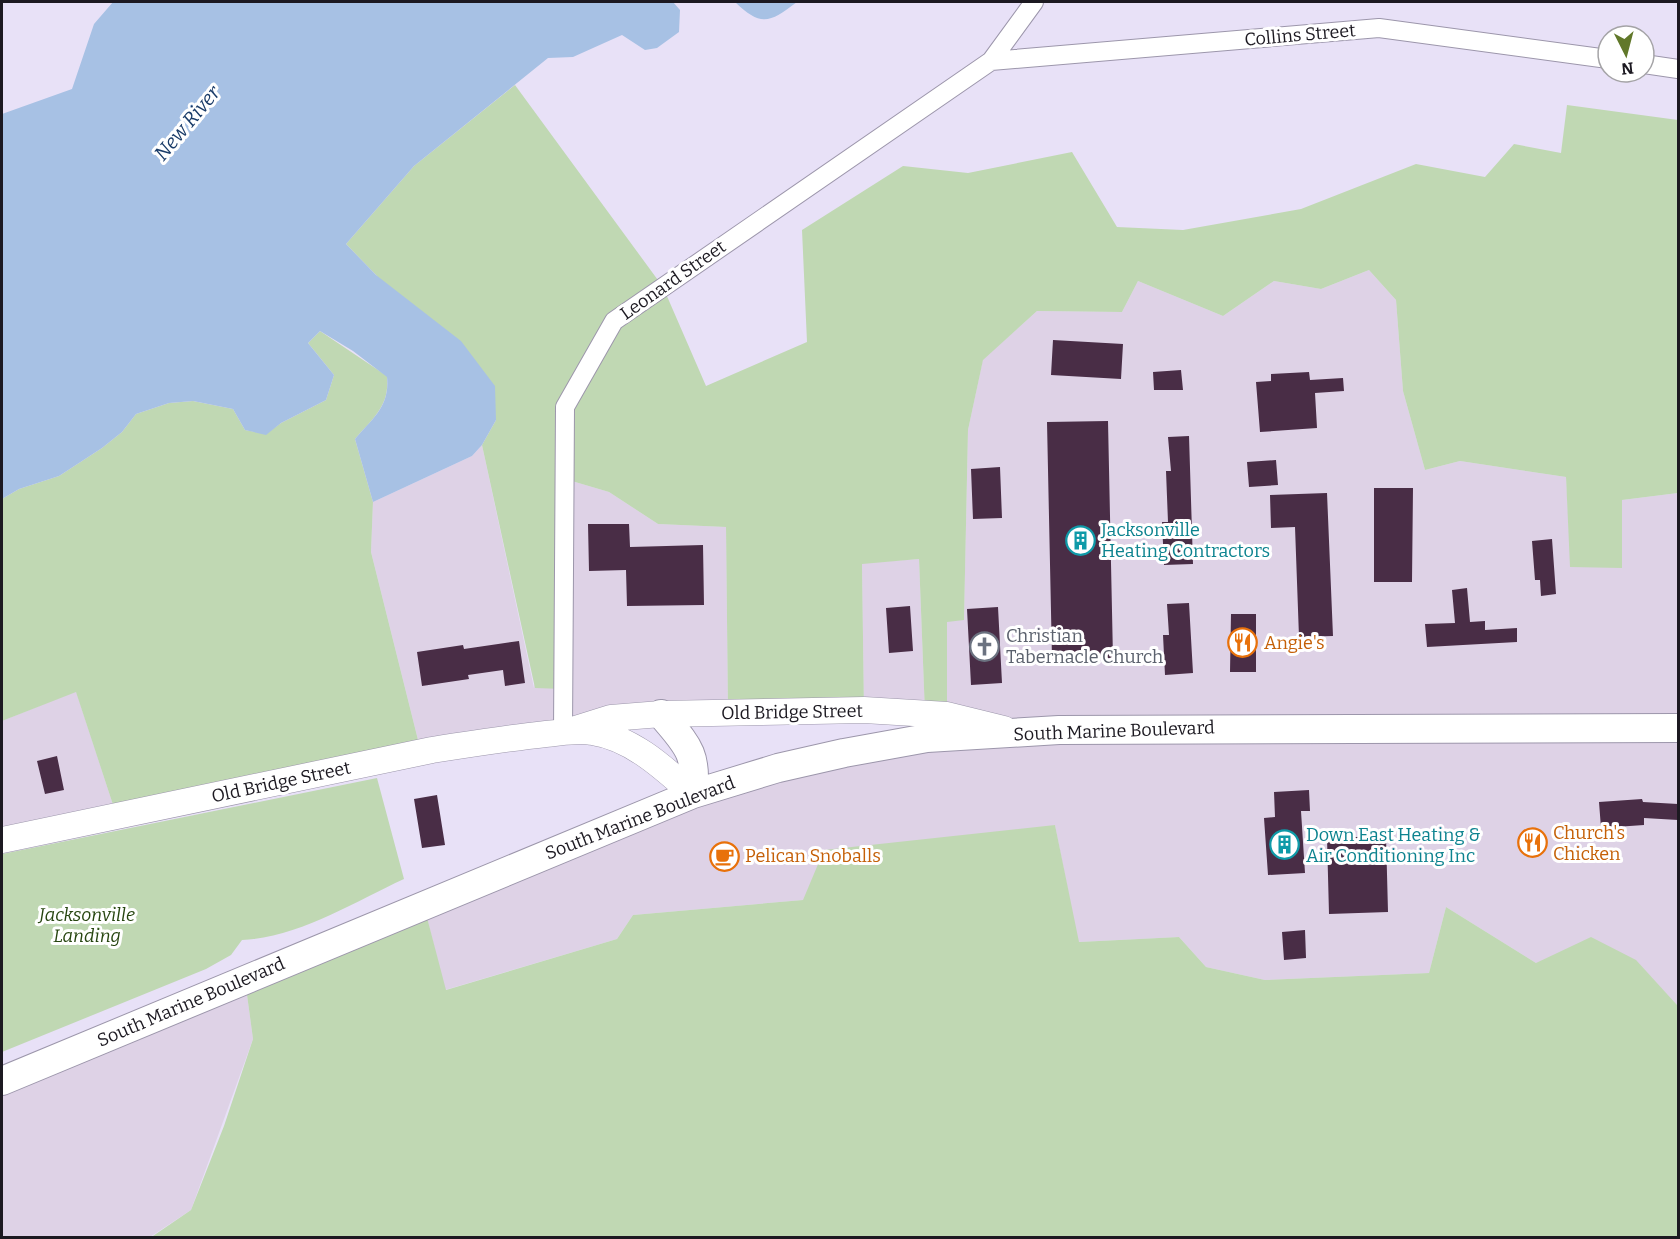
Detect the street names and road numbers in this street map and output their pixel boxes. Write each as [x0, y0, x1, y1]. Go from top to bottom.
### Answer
street label: Collins Street [1243, 19, 1357, 51]
street label: Leonard Street [616, 235, 730, 325]
street label: Old Bridge Street [721, 700, 864, 724]
street label: South Marine Boulevard [1013, 716, 1215, 746]
street label: Old Bridge Street [209, 756, 353, 808]
street label: South Marine Boulevard [542, 772, 738, 864]
street label: South Marine Boulevard [94, 952, 288, 1051]

